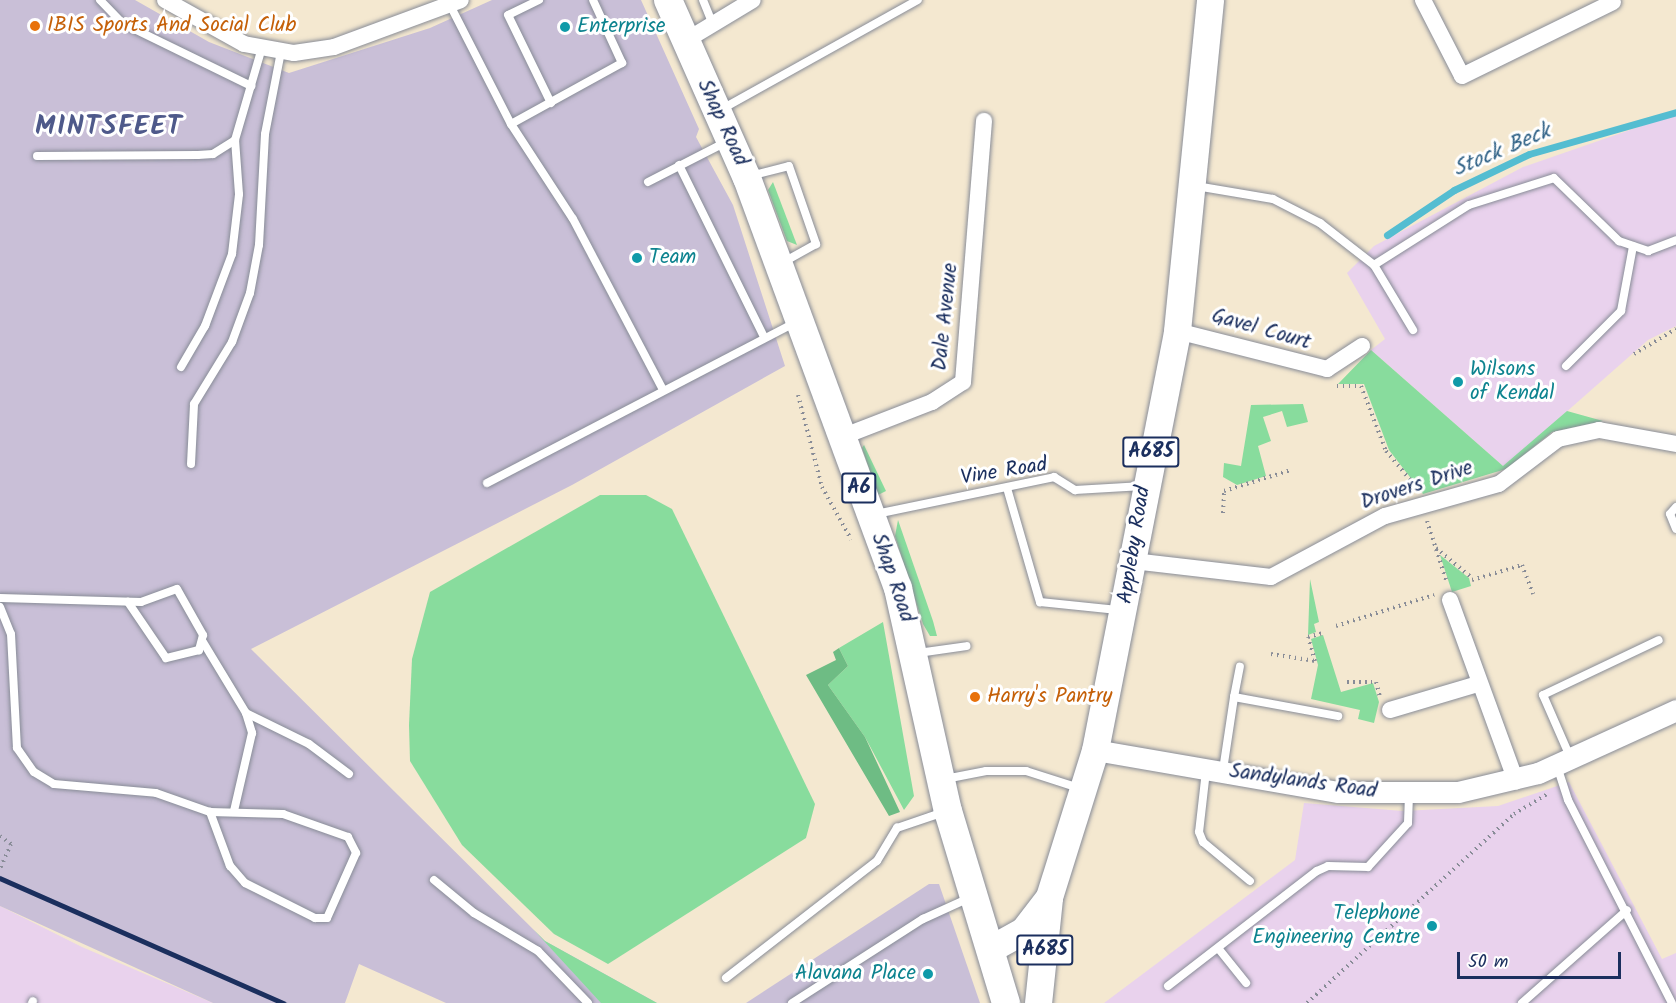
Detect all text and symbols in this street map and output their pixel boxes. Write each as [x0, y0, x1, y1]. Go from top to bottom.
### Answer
place label: IBIS Sports And Social Club [47, 13, 296, 39]
place label: Enterprise [577, 14, 665, 40]
marker: IBIS Sports And Social Club [28, 19, 42, 33]
marker: Enterprise [558, 20, 572, 34]
street label: Shap Road [691, 76, 753, 170]
district label: MINTSFEET [35, 111, 183, 143]
water label: Stock Beck [1449, 119, 1555, 183]
place label: Team [649, 245, 696, 271]
marker: Team [630, 251, 644, 265]
street label: Dale Avenue [928, 262, 964, 372]
street label: Gavel Court [1209, 304, 1313, 356]
place label: Wilsons of Kendal [1470, 357, 1554, 407]
marker: Wilsons of Kendal [1451, 375, 1465, 389]
road number: A685 [1121, 435, 1181, 469]
street label: Vine Road [959, 453, 1049, 491]
street label: Drovers Drive [1358, 456, 1476, 516]
road number: A6 [841, 471, 877, 505]
street label: Appleby Road [1113, 484, 1157, 606]
street label: Shap Road [865, 530, 919, 626]
place label: Harry's Pantry [987, 684, 1112, 710]
marker: Harry's Pantry [968, 690, 982, 704]
street label: Sandylands Road [1228, 759, 1378, 805]
place label: Telephone Engineering Centre [1252, 901, 1420, 951]
marker: Telephone Engineering Centre [1425, 919, 1439, 933]
road number: A685 [1015, 933, 1075, 967]
scale bar [1460, 940, 1624, 978]
text: 50 m [1468, 948, 1508, 977]
place label: Alavana Place [795, 961, 916, 987]
marker: Alavana Place [921, 967, 935, 981]

